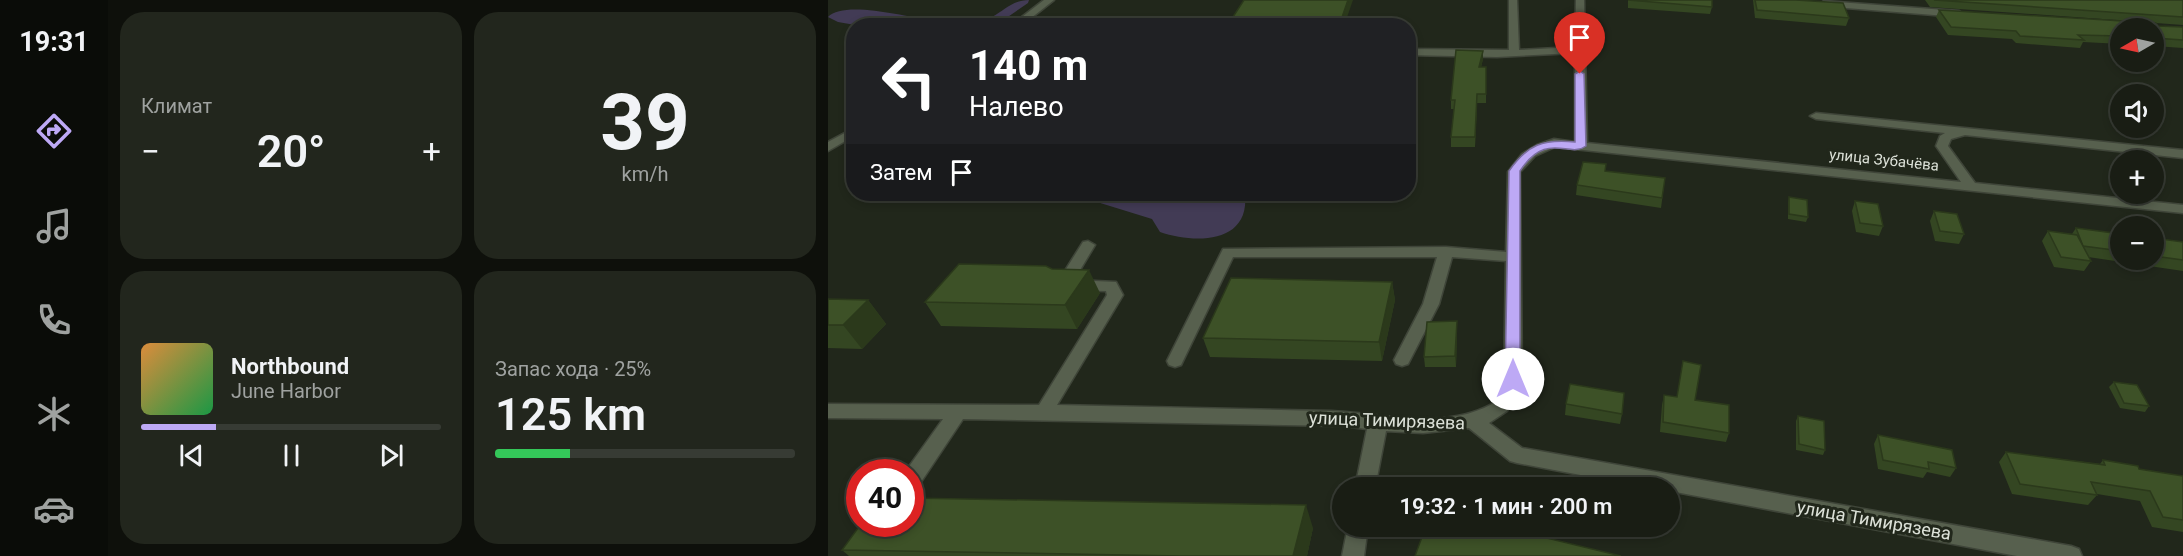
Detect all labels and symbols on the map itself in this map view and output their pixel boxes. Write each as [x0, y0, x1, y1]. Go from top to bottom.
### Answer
pin [1554, 12, 1605, 74]
north arrow [2110, 18, 2164, 72]
street label: улица Зубачёва [1828, 145, 1940, 175]
position arrow [1481, 347, 1545, 411]
street label: улица Тимирязева [1309, 407, 1465, 433]
speed limit sign: 40 [846, 459, 924, 537]
street label: улица Тимирязева [1795, 496, 1953, 544]

